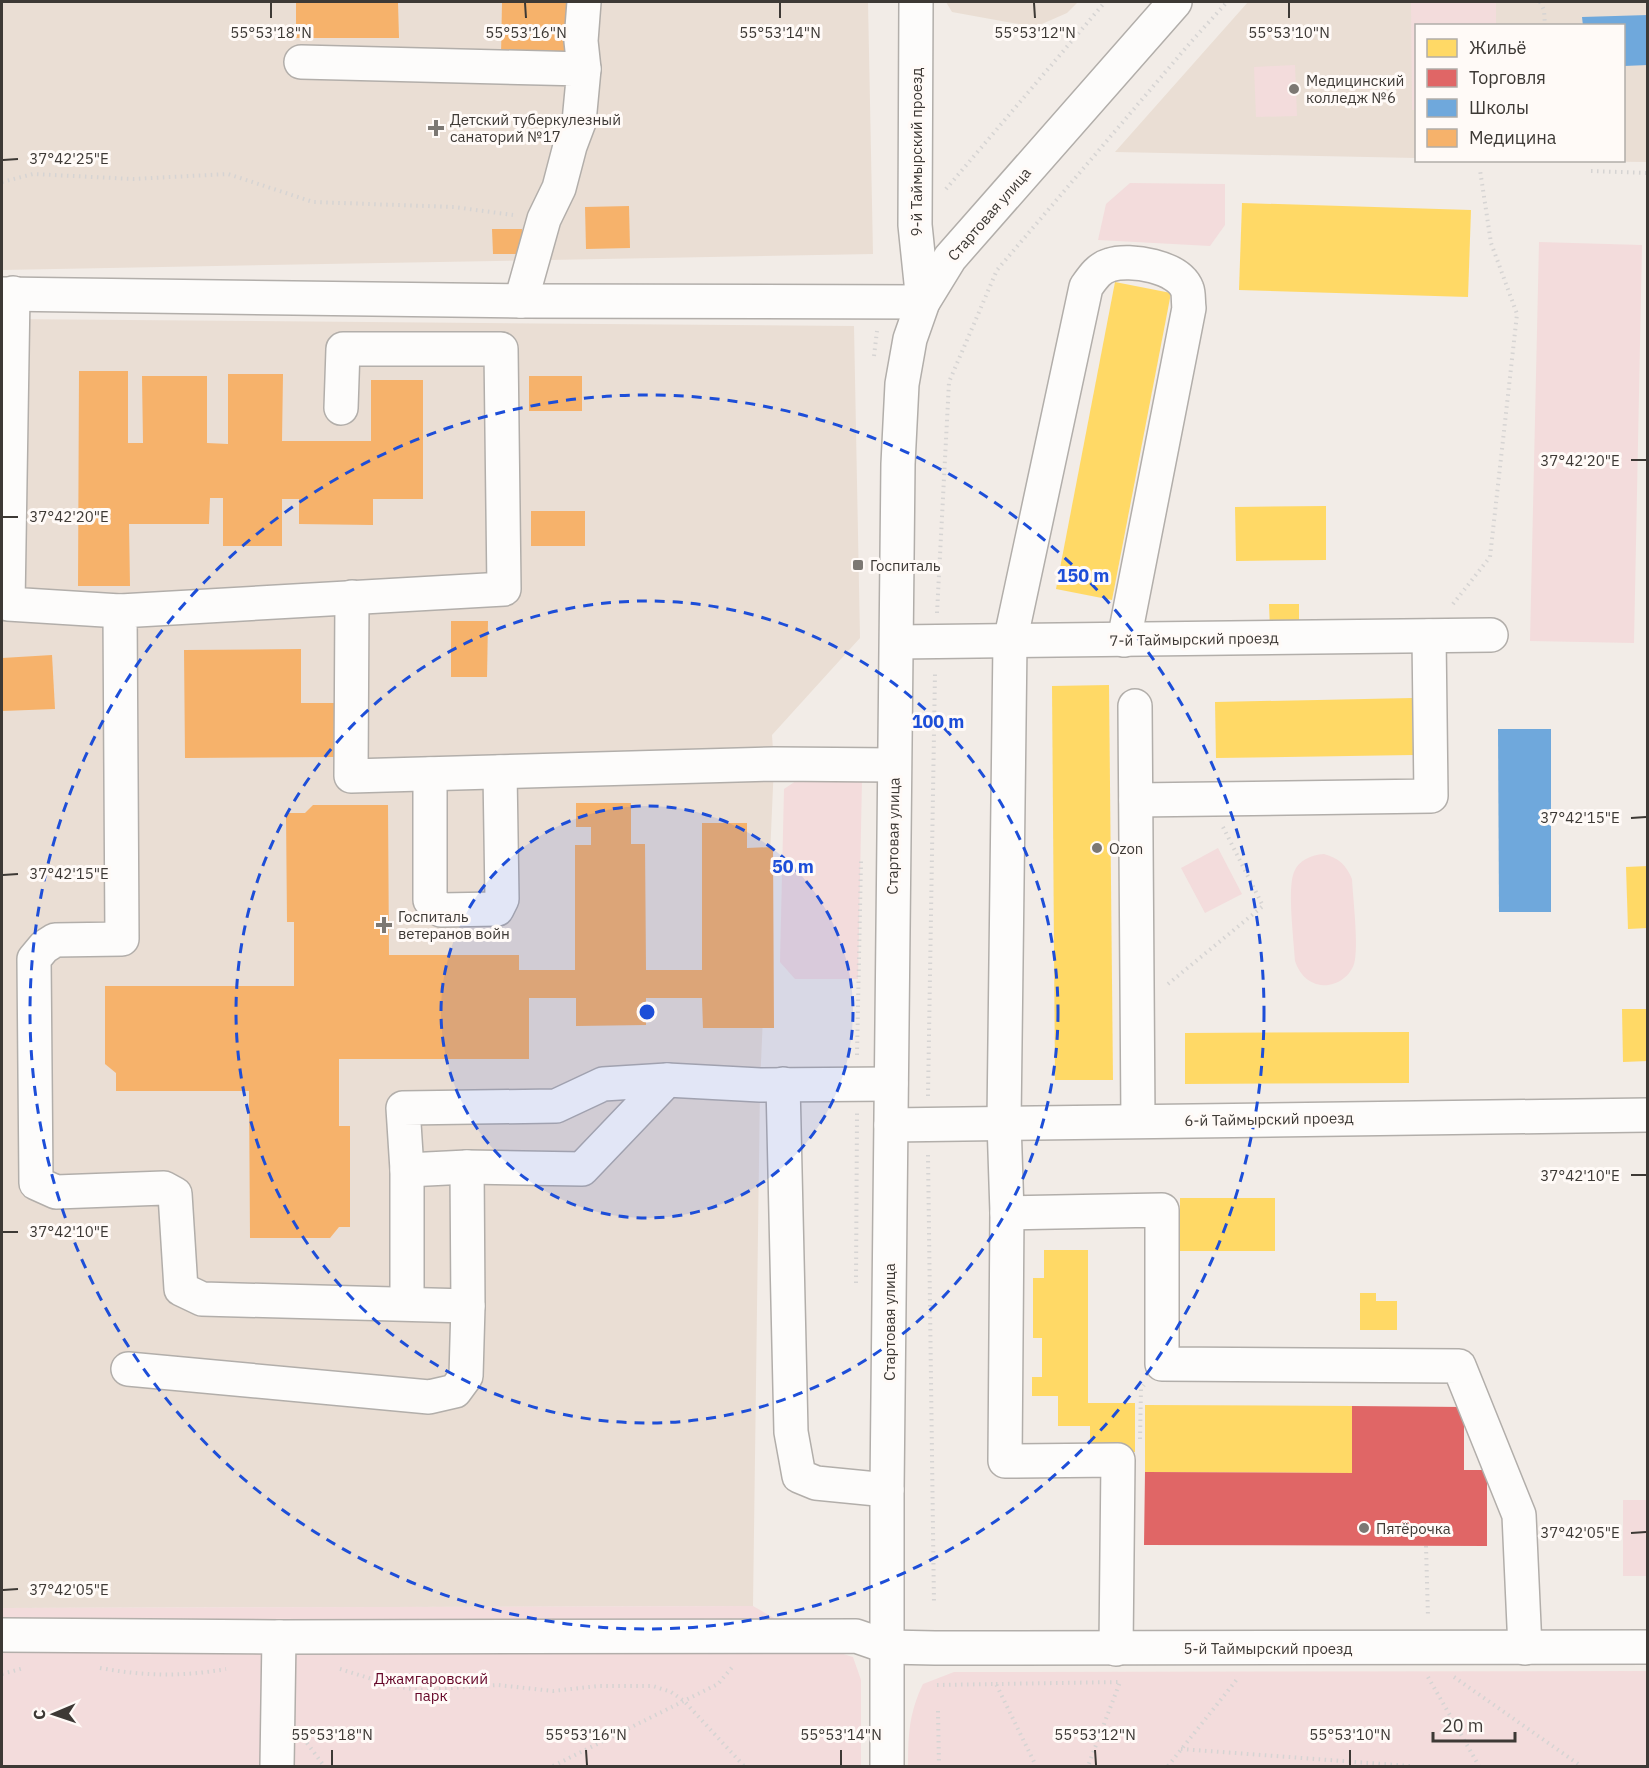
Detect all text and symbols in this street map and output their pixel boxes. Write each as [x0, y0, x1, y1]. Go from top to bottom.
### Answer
text: 55°53'18"N [230, 23, 312, 42]
text: 55°53'16"N [485, 23, 567, 42]
text: 55°53'14"N [739, 23, 821, 42]
text: 55°53'12"N [994, 23, 1076, 42]
text: 55°53'10"N [1248, 23, 1330, 42]
legend [1415, 24, 1625, 162]
text: Жильё [1469, 36, 1527, 59]
text: Торговля [1469, 66, 1546, 89]
street label: 9-й Таймырский проезд [907, 67, 926, 237]
place label: Медицинский колледж №6 [1306, 71, 1404, 107]
marker: Медицинский колледж №6 [1287, 82, 1301, 96]
text: Школы [1469, 96, 1529, 119]
place label: Детский туберкулезный санаторий №17 [450, 110, 621, 146]
marker: Детский туберкулезный санаторий №17 [427, 119, 445, 137]
text: Медицина [1469, 126, 1557, 149]
text: 37°42'25"E [29, 149, 109, 168]
street label: Стартовая улица [943, 163, 1035, 265]
text: 37°42'20"E [1540, 451, 1620, 470]
text: 37°42'20"E [29, 507, 109, 526]
place label: Госпиталь [870, 556, 941, 575]
marker: Госпиталь [851, 558, 865, 572]
text: 150 m [1057, 564, 1109, 587]
street label: 7-й Таймырский проезд [1109, 628, 1279, 650]
text: 100 m [912, 710, 964, 733]
street label: Стартовая улица [882, 777, 904, 895]
text: 37°42'15"E [1540, 808, 1620, 827]
place label: Ozon [1109, 839, 1143, 858]
marker: Ozon [1090, 841, 1104, 855]
text: 50 m [772, 855, 814, 878]
text: 37°42'15"E [29, 864, 109, 883]
place label: Госпиталь ветеранов войн [398, 907, 510, 943]
marker: Госпиталь ветеранов войн [375, 916, 393, 934]
centre of rings [637, 1002, 657, 1022]
street label: 6-й Таймырский проезд [1184, 1108, 1354, 1130]
text: 37°42'10"E [1540, 1166, 1620, 1185]
text: 37°42'10"E [29, 1222, 109, 1241]
street label: Стартовая улица [880, 1263, 899, 1381]
place label: Пятёрочка [1376, 1519, 1451, 1538]
marker: Пятёрочка [1357, 1521, 1371, 1535]
text: 37°42'05"E [1540, 1523, 1620, 1542]
text: 37°42'05"E [29, 1580, 109, 1599]
street label: 5-й Таймырский проезд [1183, 1639, 1353, 1658]
park label: Джамгаровский парк [374, 1669, 488, 1705]
north arrow [24, 1684, 84, 1744]
scale bar [1433, 1705, 1516, 1743]
text: С [29, 1709, 49, 1720]
text: 20 m [1442, 1714, 1484, 1737]
text: 55°53'18"N [291, 1725, 373, 1744]
text: 55°53'16"N [545, 1725, 627, 1744]
text: 55°53'14"N [800, 1725, 882, 1744]
text: 55°53'12"N [1054, 1725, 1136, 1744]
text: 55°53'10"N [1309, 1725, 1391, 1744]

